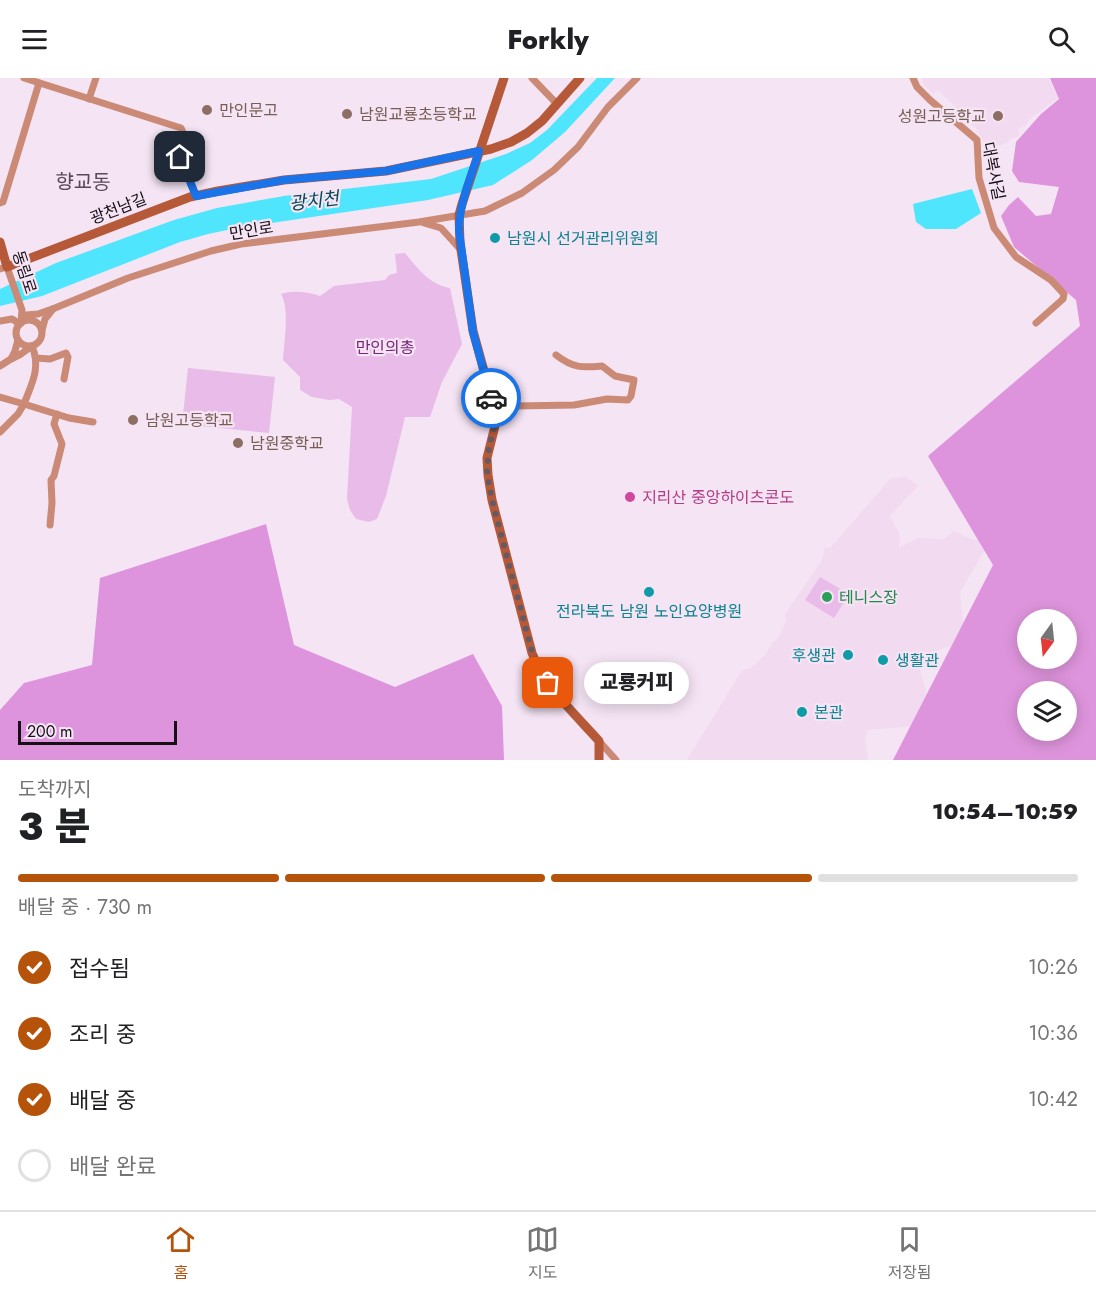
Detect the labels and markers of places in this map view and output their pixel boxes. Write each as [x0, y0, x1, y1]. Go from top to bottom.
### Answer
place label: 만인문고 [219, 99, 278, 122]
marker: 만인문고 [200, 103, 214, 117]
place label: 남원교룡초등학교 [359, 103, 477, 126]
place label: 성원고등학교 [898, 105, 986, 128]
marker: 남원교룡초등학교 [340, 107, 354, 121]
marker: 성원고등학교 [991, 109, 1005, 123]
pin [154, 131, 205, 182]
place label: 남원시 선거관리위원회 [507, 227, 659, 250]
marker: 남원시 선거관리위원회 [488, 231, 502, 245]
place label: 남원고등학교 [145, 409, 233, 432]
marker: 남원고등학교 [126, 413, 140, 427]
place label: 남원중학교 [250, 432, 324, 455]
marker: 남원중학교 [231, 436, 245, 450]
place label: 지리산 중앙하이츠콘도 [642, 486, 794, 509]
marker: 지리산 중앙하이츠콘도 [623, 490, 637, 504]
marker: 전라북도 남원 노인요양병원 [642, 585, 656, 599]
place label: 테니스장 [839, 586, 898, 609]
marker: 테니스장 [820, 590, 834, 604]
place label: 전라북도 남원 노인요양병원 [556, 600, 742, 623]
place label: 후생관 [792, 644, 836, 667]
marker: 후생관 [841, 648, 855, 662]
place label: 생활관 [895, 649, 939, 672]
marker: 생활관 [876, 653, 890, 667]
pin [522, 657, 573, 708]
callout: 교룡커피 [584, 662, 689, 704]
place label: 본관 [814, 701, 844, 724]
marker: 본관 [795, 705, 809, 719]

